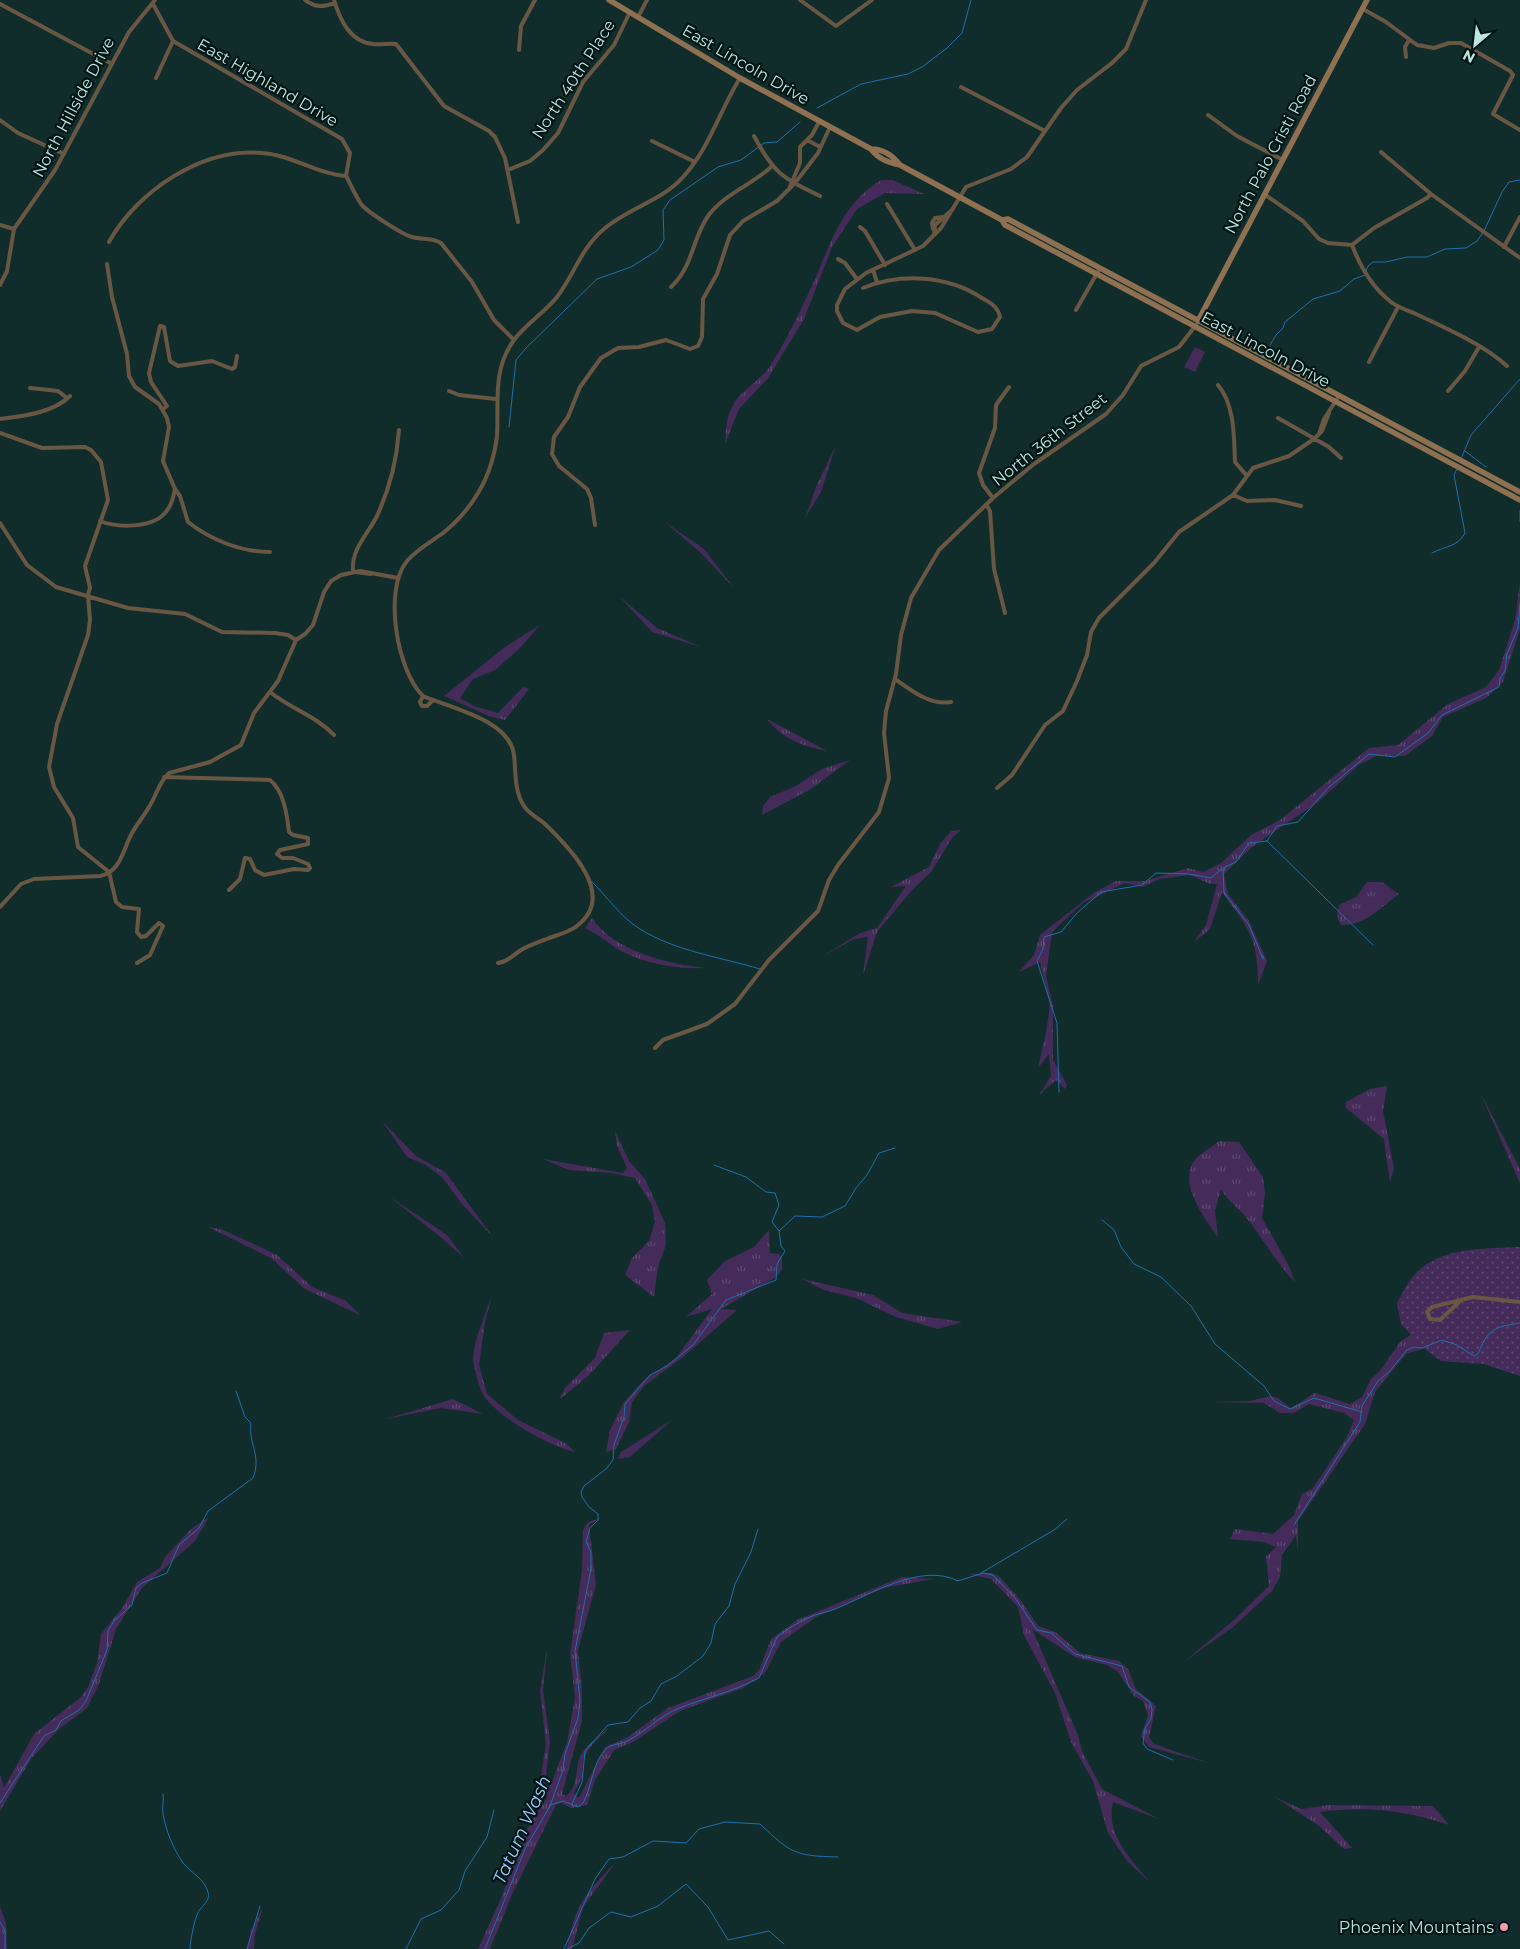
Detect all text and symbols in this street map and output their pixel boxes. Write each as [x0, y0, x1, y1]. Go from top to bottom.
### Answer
street label: North 40th Place [528, 16, 619, 142]
street label: East Lincoln Drive [679, 20, 813, 108]
north arrow [1450, 20, 1500, 70]
street label: North Hillside Drive [28, 34, 118, 181]
street label: East Highland Drive [194, 34, 341, 130]
text: N [1460, 46, 1478, 67]
street label: North Palo Cristi Road [1221, 72, 1320, 237]
street label: East Lincoln Drive [1198, 307, 1333, 391]
street label: North 36th Street [988, 389, 1111, 490]
water label: Tatum Wash [488, 1772, 556, 1888]
place label: Phoenix Mountains [1339, 1918, 1494, 1937]
marker: Phoenix Mountains [1498, 1921, 1510, 1933]

